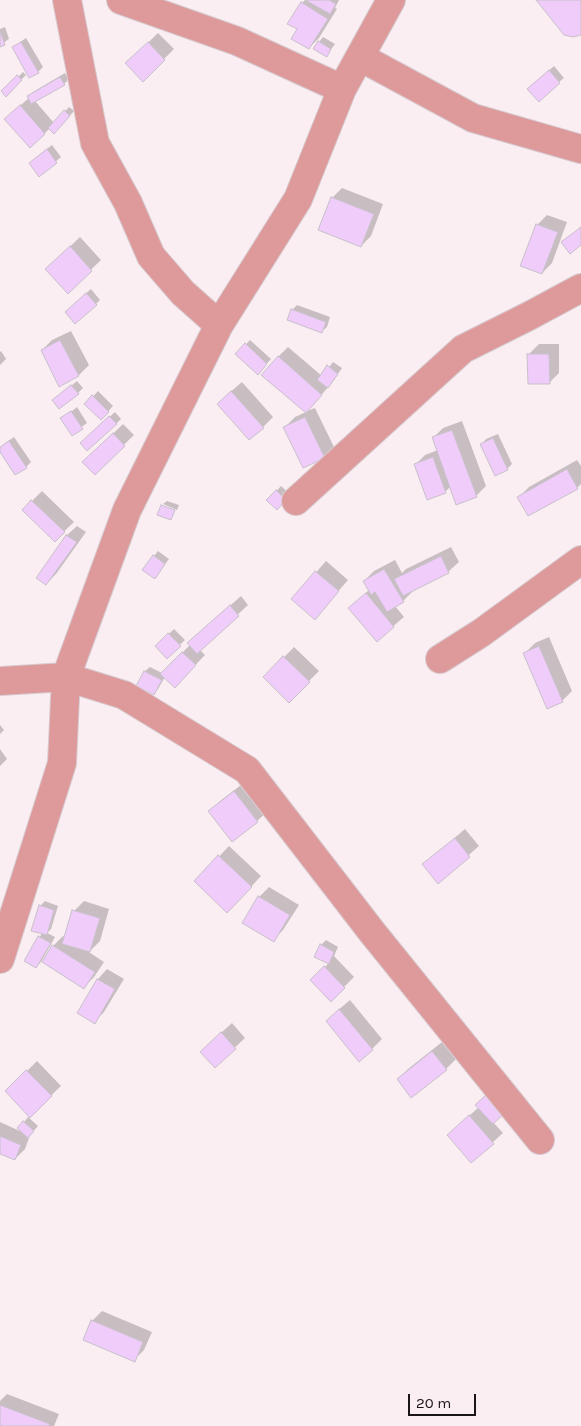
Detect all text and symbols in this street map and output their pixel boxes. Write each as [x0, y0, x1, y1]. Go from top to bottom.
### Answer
scale bar [411, 1384, 478, 1416]
text: 20 m [416, 1394, 451, 1412]

